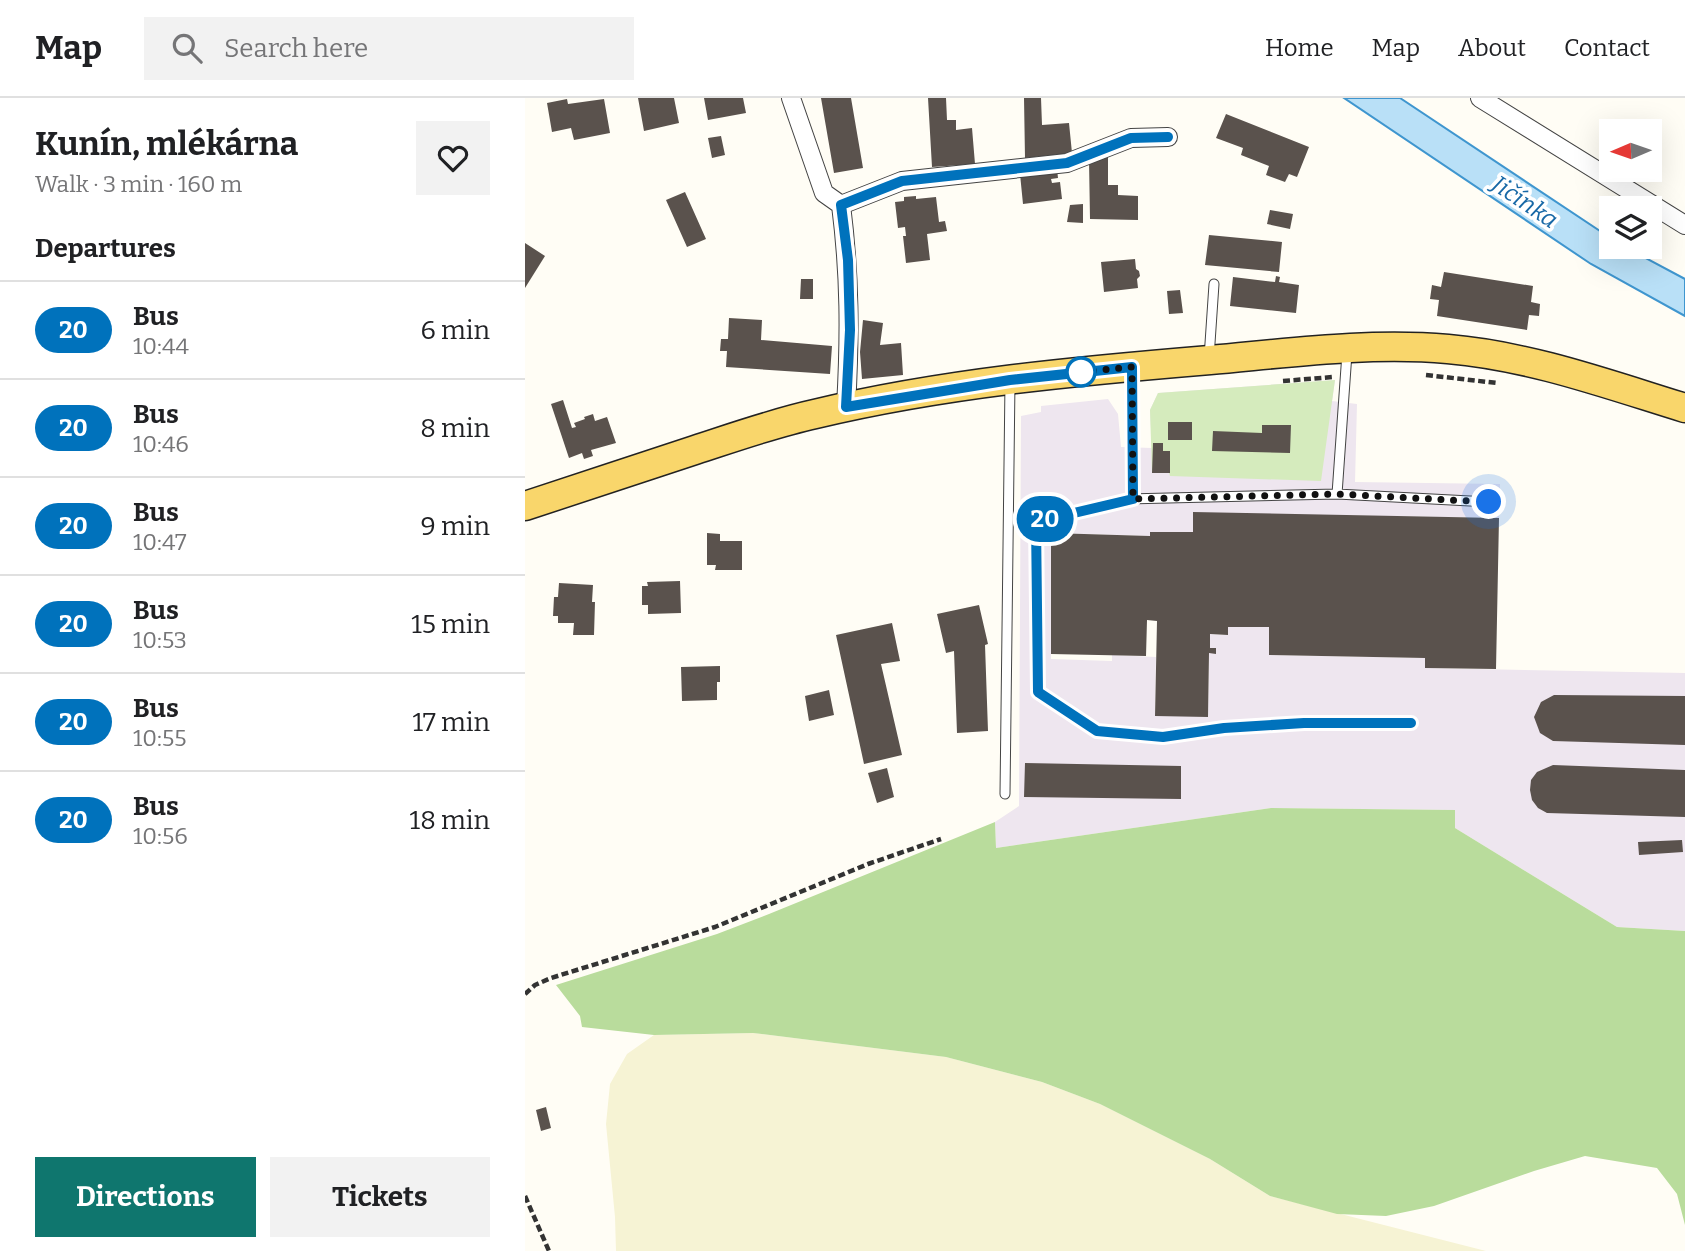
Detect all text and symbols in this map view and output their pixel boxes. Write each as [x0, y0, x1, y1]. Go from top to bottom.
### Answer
search box [144, 17, 634, 80]
text: Map [35, 28, 102, 68]
icon: search [168, 29, 206, 67]
text: Search here [224, 33, 368, 64]
text: Home [1265, 34, 1334, 62]
text: Map [1372, 34, 1420, 62]
text: About [1458, 34, 1526, 62]
text: Contact [1564, 34, 1650, 62]
north arrow [1599, 119, 1663, 182]
map controls [1599, 119, 1662, 259]
button: heart [416, 121, 490, 195]
text: Kunín, mlékárna [35, 124, 298, 164]
water label: Jičínka [1485, 169, 1563, 234]
text: Walk · 3 min · 160 m [35, 170, 242, 198]
button: layers [1599, 196, 1662, 259]
text: Departures [35, 233, 176, 264]
text: Bus [133, 301, 179, 332]
text: 6 min [421, 315, 490, 346]
text: 20 [59, 316, 88, 344]
text: 10:44 [133, 332, 189, 360]
unlabelled marker [1066, 357, 1096, 387]
text: Bus [133, 399, 179, 430]
text: 8 min [420, 413, 490, 444]
text: 20 [59, 414, 88, 442]
text: 10:46 [133, 430, 189, 458]
your location [1471, 484, 1506, 519]
line badge: 20 [1014, 496, 1077, 542]
text: Bus [133, 497, 179, 528]
text: 20 [1031, 505, 1059, 533]
text: 9 min [421, 511, 490, 542]
text: 20 [59, 512, 88, 540]
text: 10:47 [133, 528, 187, 556]
text: Bus [133, 595, 179, 626]
text: 15 min [411, 609, 490, 640]
text: 20 [59, 610, 88, 638]
text: 10:53 [133, 626, 187, 654]
text: Bus [133, 693, 179, 724]
text: 17 min [412, 707, 490, 738]
text: 20 [59, 708, 88, 736]
text: 10:55 [133, 724, 187, 752]
text: Bus [133, 791, 179, 822]
text: 18 min [410, 805, 490, 836]
text: 20 [59, 806, 88, 834]
text: 10:56 [133, 822, 188, 850]
button: Directions [35, 1157, 256, 1237]
button: Tickets [270, 1157, 490, 1237]

